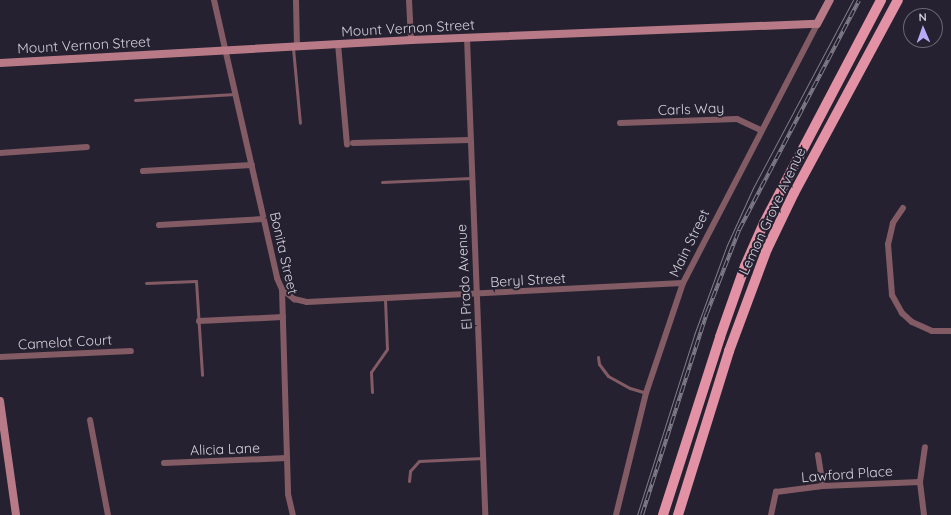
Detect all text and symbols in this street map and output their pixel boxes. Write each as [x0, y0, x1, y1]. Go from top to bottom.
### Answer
north arrow [903, 8, 943, 48]
text: N [918, 10, 927, 24]
street label: Mount Vernon Street [341, 16, 475, 40]
street label: Mount Vernon Street [17, 33, 151, 57]
street label: Carls Way [657, 99, 725, 119]
street label: Lemon Grove Avenue [735, 145, 809, 277]
street label: Main Street [665, 206, 713, 280]
street label: Bonita Street [266, 210, 302, 296]
street label: El Prado Avenue [453, 224, 475, 330]
street label: Beryl Street [490, 270, 566, 290]
street label: Camelot Court [18, 331, 112, 353]
street label: Alicia Lane [190, 439, 260, 459]
street label: Lawford Place [801, 462, 893, 486]

